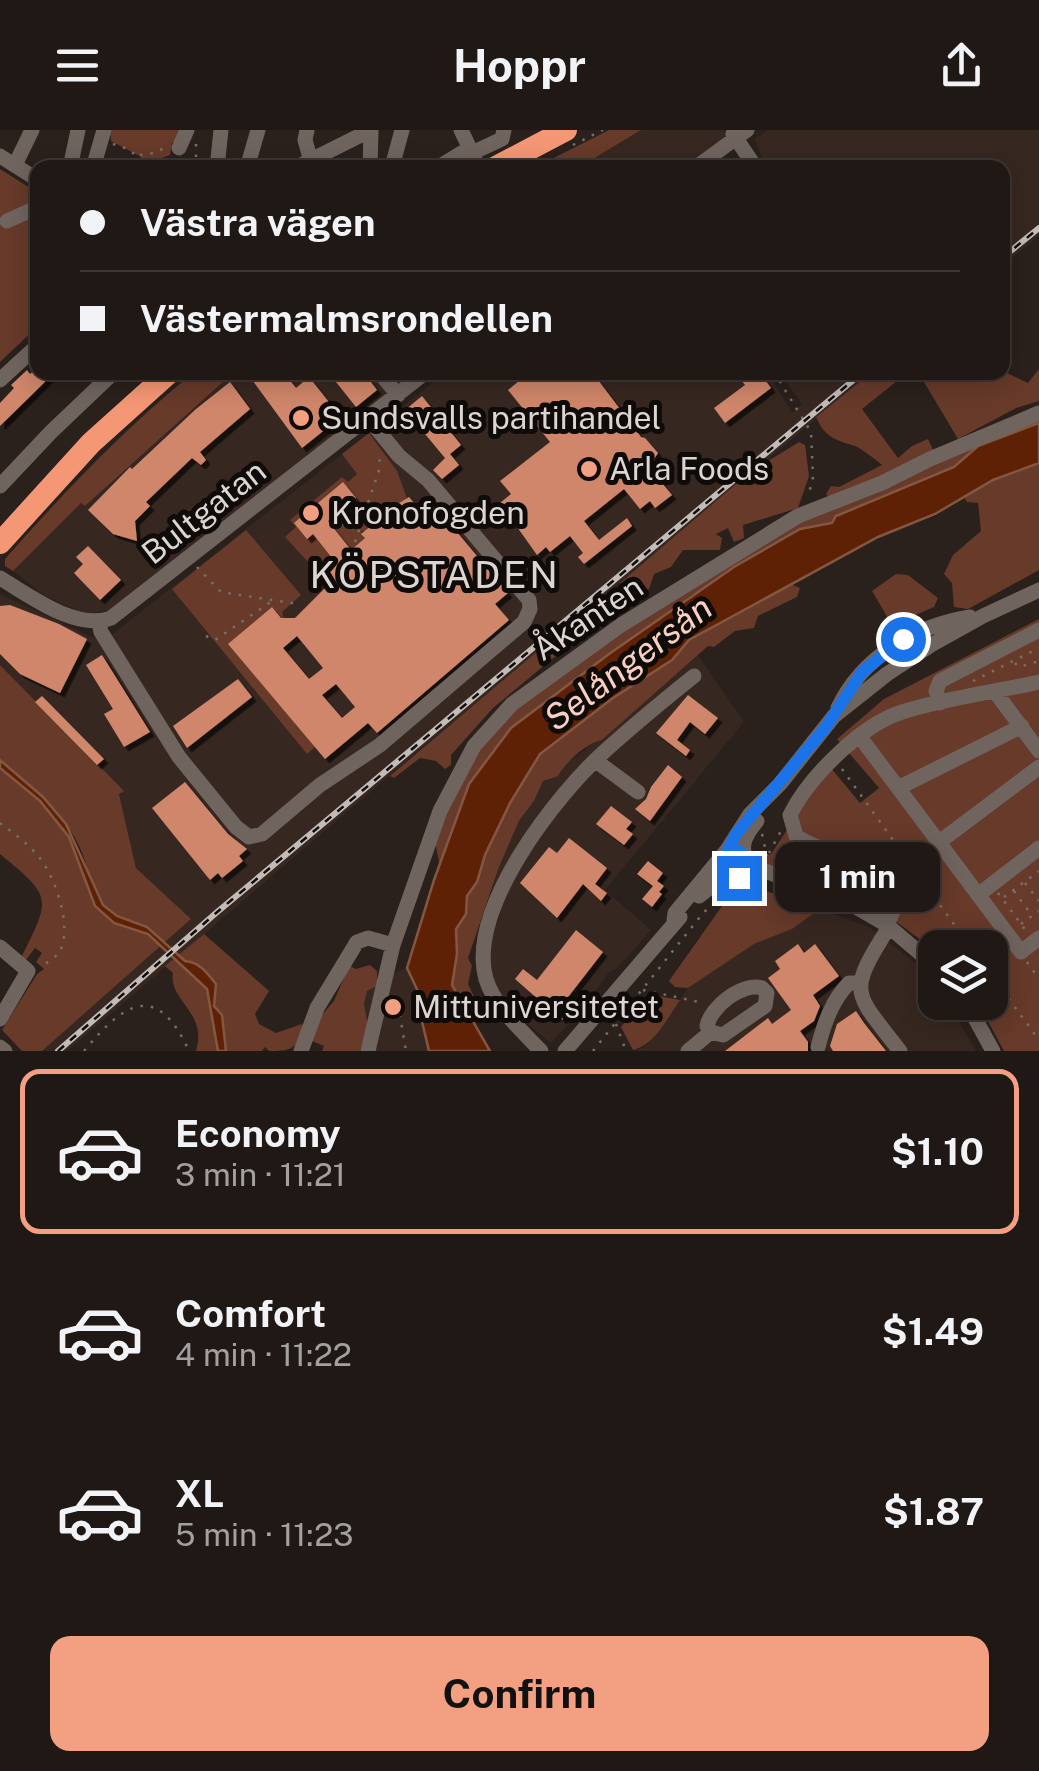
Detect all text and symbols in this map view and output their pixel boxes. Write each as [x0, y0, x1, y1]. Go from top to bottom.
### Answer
icon: menu [50, 38, 105, 93]
icon: share [934, 38, 989, 93]
text: Hoppr [453, 39, 586, 92]
text: Västra vägen [140, 200, 375, 245]
text: Västermalmsrondellen [140, 296, 553, 341]
place label: Sundsvalls partihandel [321, 399, 661, 436]
marker: Sundsvalls partihandel [290, 407, 312, 429]
place label: Arla Foods [609, 450, 769, 487]
street label: Bultgatan [135, 452, 273, 571]
marker: Arla Foods [578, 458, 600, 480]
place label: Kronofogden [331, 494, 525, 531]
marker: Kronofogden [300, 502, 322, 524]
district label: KÖPSTADEN [310, 552, 560, 597]
street label: Åkanten [525, 566, 650, 668]
water label: Selångersån [536, 586, 720, 739]
route start [881, 617, 926, 662]
callout: 1 min [774, 843, 939, 913]
route end [717, 856, 762, 901]
text: 1 min [819, 858, 896, 895]
map controls [918, 930, 1008, 1020]
button: layers [918, 930, 1008, 1020]
place label: Mittuniversitetet [413, 988, 659, 1025]
marker: Mittuniversitetet [382, 996, 404, 1018]
icon: car [55, 1107, 145, 1197]
text: Economy [175, 1111, 341, 1156]
text: $1.10 [891, 1129, 984, 1174]
text: 3 min · 11:21 [175, 1156, 346, 1193]
icon: car [55, 1287, 145, 1377]
text: Comfort [175, 1291, 326, 1336]
text: $1.49 [882, 1309, 984, 1354]
text: 4 min · 11:22 [175, 1336, 352, 1373]
icon: car [55, 1467, 145, 1557]
text: XL [175, 1471, 224, 1516]
text: $1.87 [883, 1489, 984, 1534]
text: 5 min · 11:23 [175, 1516, 353, 1553]
button: Confirm [50, 1636, 989, 1751]

